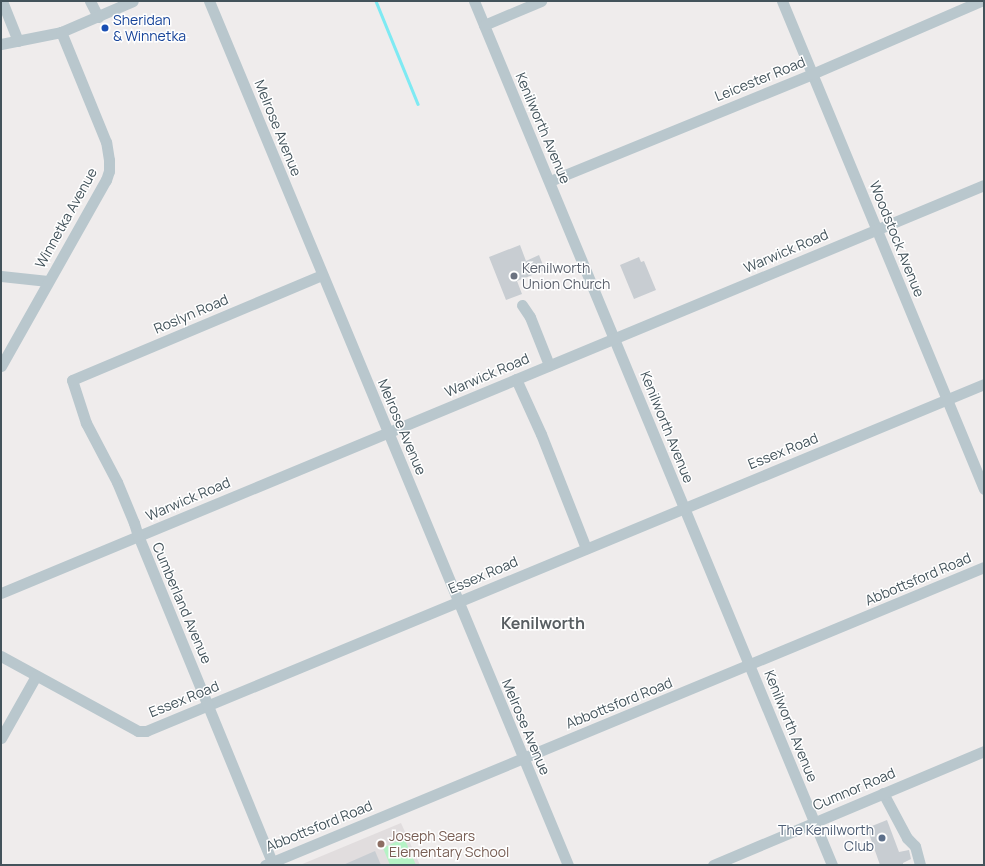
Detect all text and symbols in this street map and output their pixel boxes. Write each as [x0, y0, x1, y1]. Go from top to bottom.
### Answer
place label: Sheridan & Winnetka [113, 12, 186, 44]
marker: Sheridan & Winnetka [100, 23, 110, 33]
street label: Leicester Road [712, 53, 808, 105]
street label: Kenilworth Avenue [512, 70, 574, 186]
street label: Melrose Avenue [251, 77, 305, 179]
street label: Winnetka Avenue [32, 165, 100, 271]
street label: Woodstock Avenue [866, 179, 928, 299]
street label: Warwick Road [741, 226, 831, 276]
place label: Kenilworth Union Church [522, 260, 610, 292]
marker: Kenilworth Union Church [509, 271, 519, 281]
street label: Roslyn Road [151, 291, 231, 337]
street label: Warwick Road [442, 350, 532, 400]
street label: Kenilworth Avenue [637, 369, 697, 485]
street label: Melrose Avenue [374, 376, 430, 478]
street label: Essex Road [746, 429, 820, 473]
street label: Warwick Road [143, 474, 233, 524]
street label: Cumberland Avenue [149, 540, 215, 666]
street label: Abbottsford Road [862, 549, 974, 609]
street label: Essex Road [446, 553, 520, 597]
district label: Kenilworth [501, 613, 585, 633]
street label: Kenilworth Avenue [761, 668, 821, 784]
street label: Abbottsford Road [563, 674, 675, 732]
street label: Melrose Avenue [498, 676, 554, 778]
street label: Essex Road [147, 677, 221, 721]
street label: Cumnor Road [810, 764, 898, 814]
street label: Abbottsford Road [263, 797, 375, 855]
place label: The Kenilworth Club [778, 822, 874, 854]
place label: Joseph Sears Elementary School [389, 828, 509, 860]
marker: The Kenilworth Club [877, 833, 887, 843]
marker: Joseph Sears Elementary School [376, 839, 386, 849]

